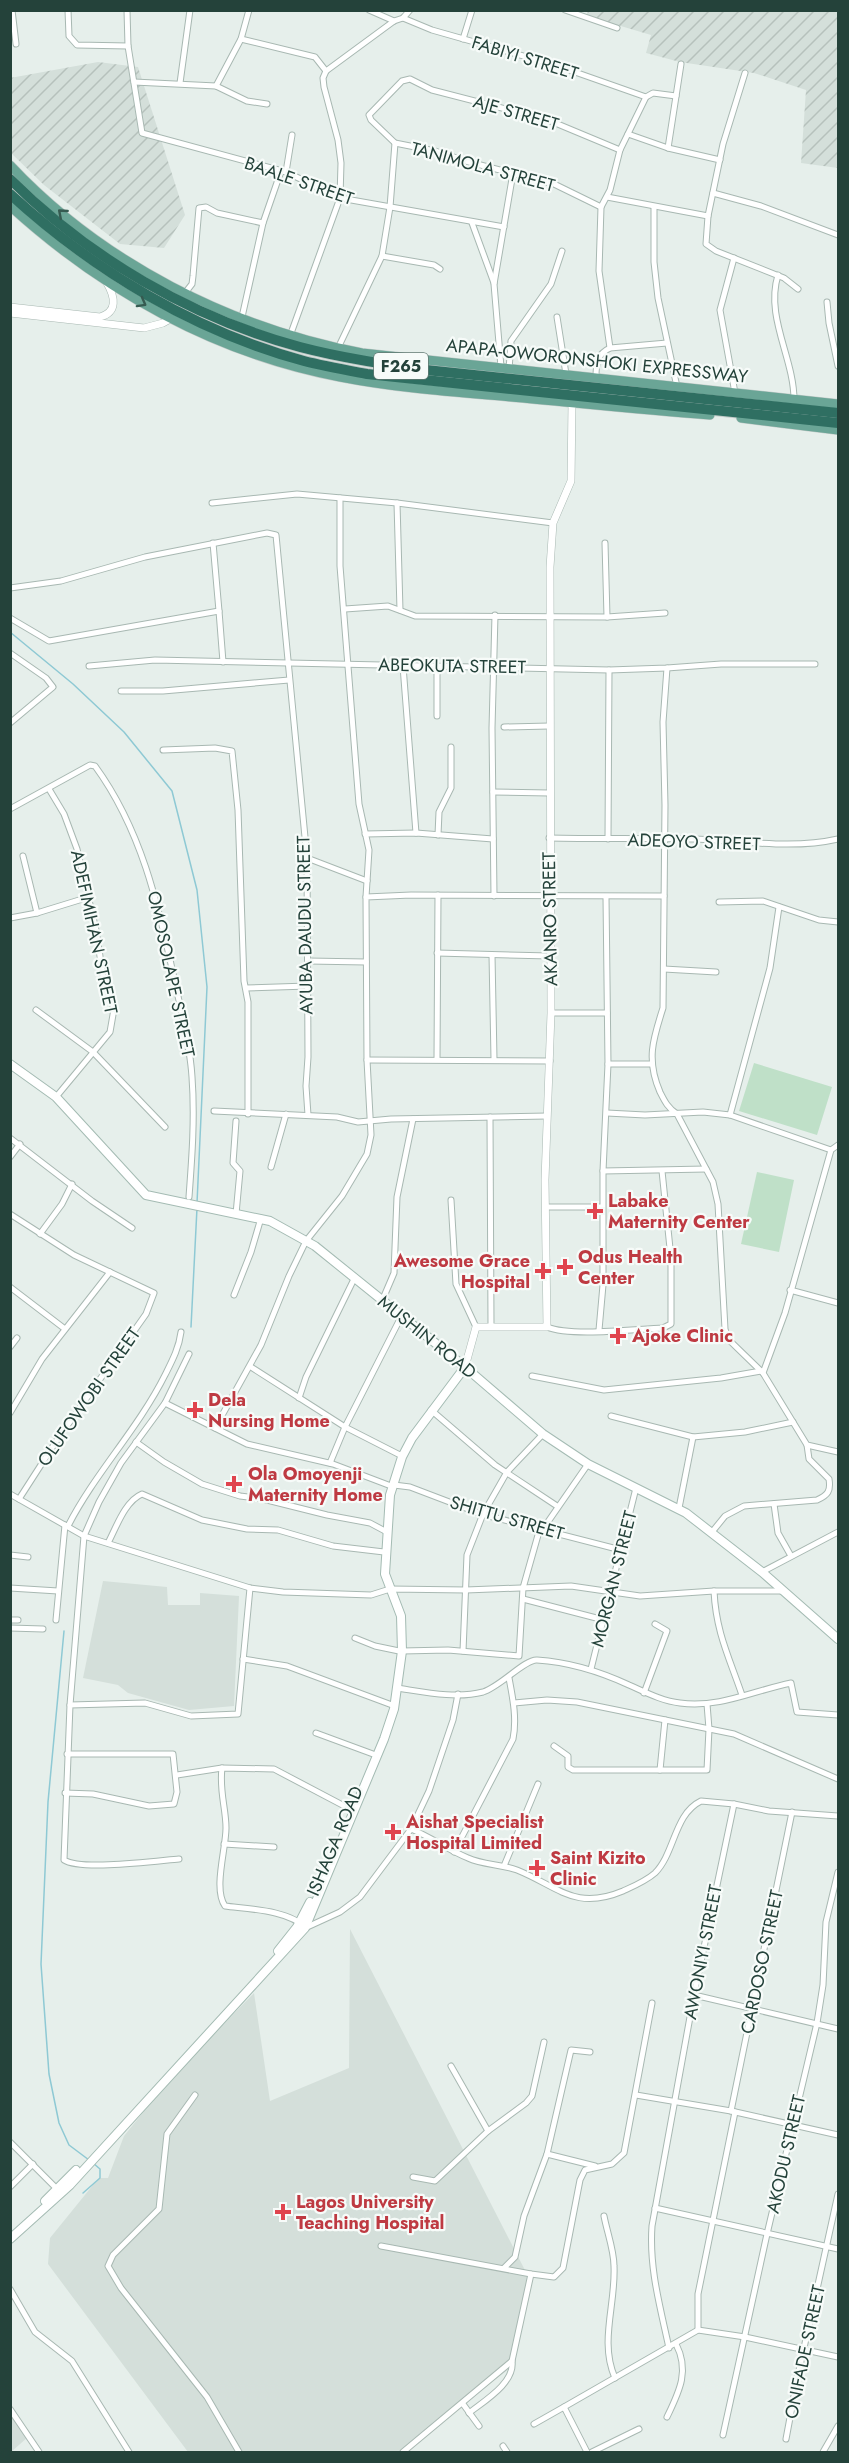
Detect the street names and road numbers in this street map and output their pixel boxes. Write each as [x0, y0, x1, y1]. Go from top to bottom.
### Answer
street label: FABIYI STREET [468, 29, 582, 87]
street label: AJE STREET [470, 88, 562, 138]
street label: TANIMOLA STREET [408, 135, 558, 199]
street label: BAALE STREET [241, 150, 358, 212]
street label: APAPA-OWORONSHOKI EXPRESSWAY [445, 332, 750, 390]
road number: F265 [374, 353, 428, 379]
street label: ABEOKUTA STREET [378, 652, 527, 680]
street label: ADEOYO STREET [627, 827, 762, 857]
street label: AYUBA DAUDU STREET [290, 835, 320, 1015]
street label: ADEFIMIHAN STREET [64, 848, 124, 1017]
street label: AKANRO STREET [536, 851, 564, 986]
street label: OMOSOLAPE STREET [141, 889, 201, 1060]
street label: MUSHIN ROAD [372, 1289, 482, 1385]
street label: OLUFOWOBI STREET [31, 1322, 147, 1472]
street label: SHITTU STREET [447, 1489, 568, 1547]
street label: MORGAN STREET [584, 1507, 644, 1650]
street label: ISHAGA ROAD [300, 1782, 370, 1900]
street label: AWONIYI STREET [677, 1882, 729, 2022]
street label: CARDOSO STREET [734, 1887, 790, 2036]
street label: AKODU STREET [760, 2092, 812, 2216]
street label: ONIFADE STREET [778, 2282, 832, 2421]

